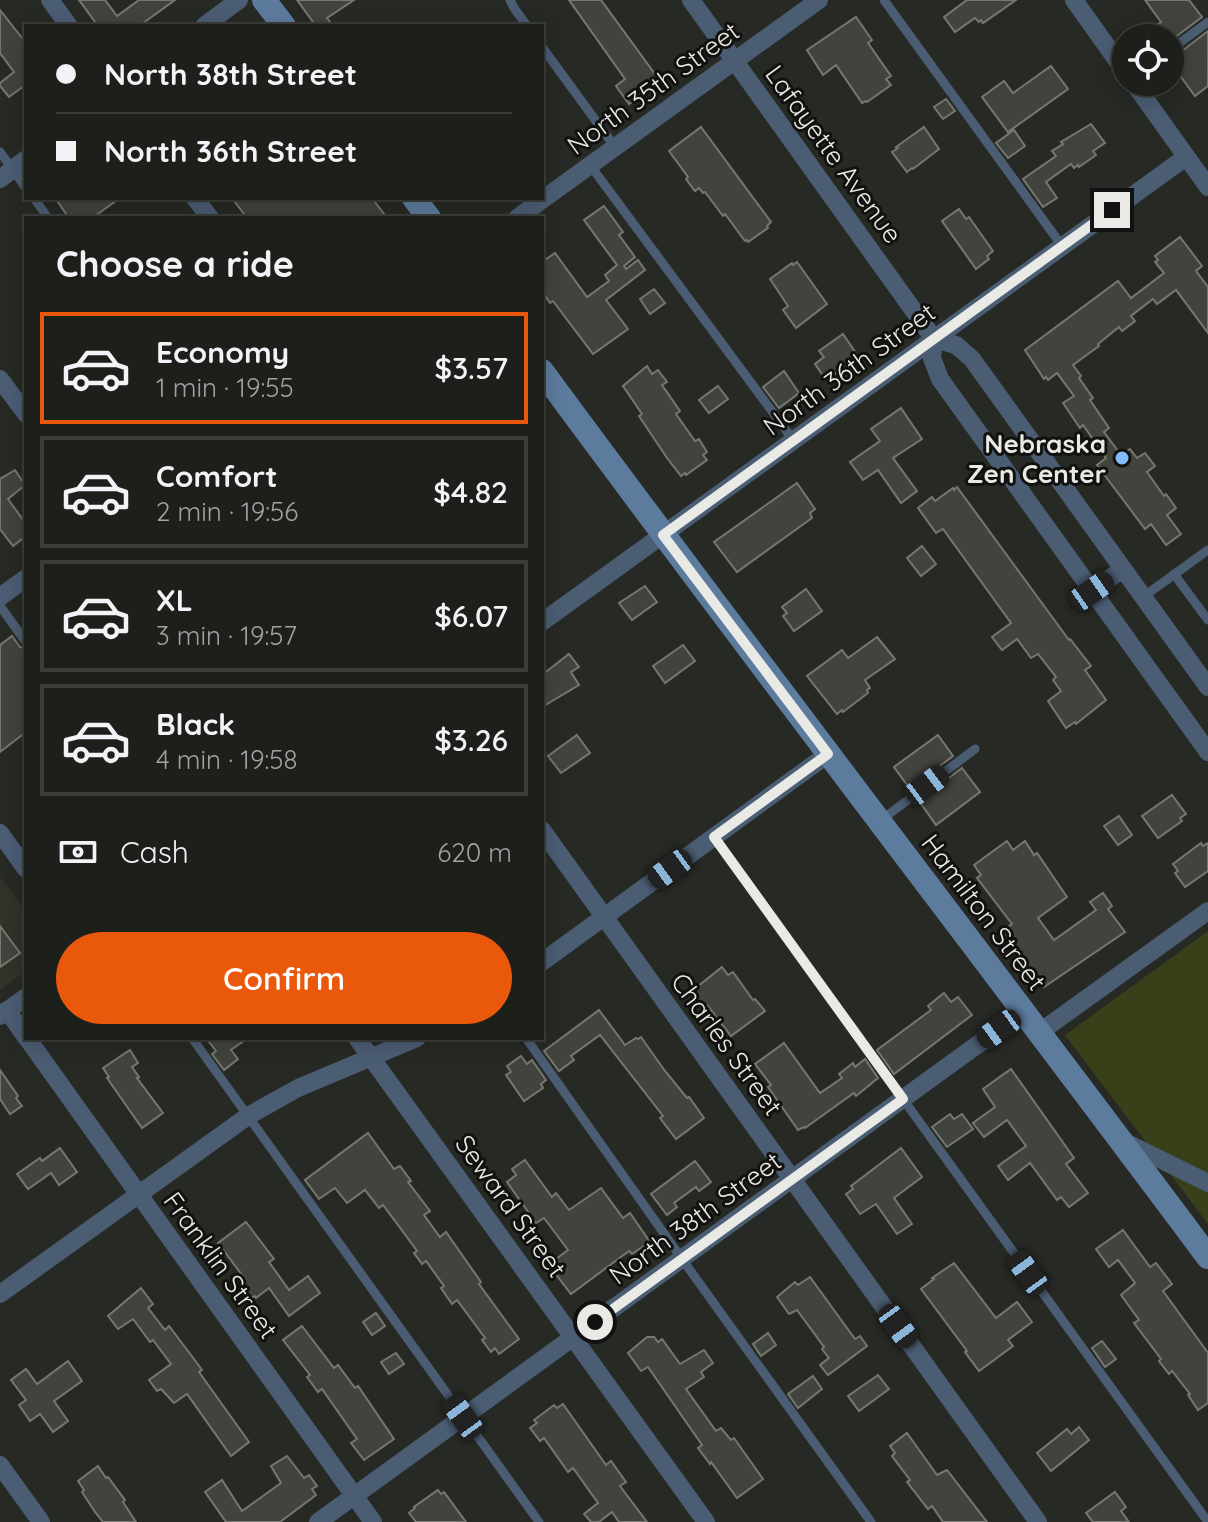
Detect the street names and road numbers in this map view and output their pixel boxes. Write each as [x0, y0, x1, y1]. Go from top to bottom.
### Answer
street label: North 35th Street [560, 14, 746, 162]
street label: Lafayette Avenue [758, 58, 910, 250]
street label: North 36th Street [757, 295, 941, 443]
street label: Hamilton Street [914, 827, 1054, 997]
street label: Charles Street [664, 966, 790, 1122]
street label: Seward Street [448, 1128, 574, 1284]
street label: North 38th Street [602, 1144, 788, 1292]
street label: Franklin Street [157, 1185, 285, 1345]

